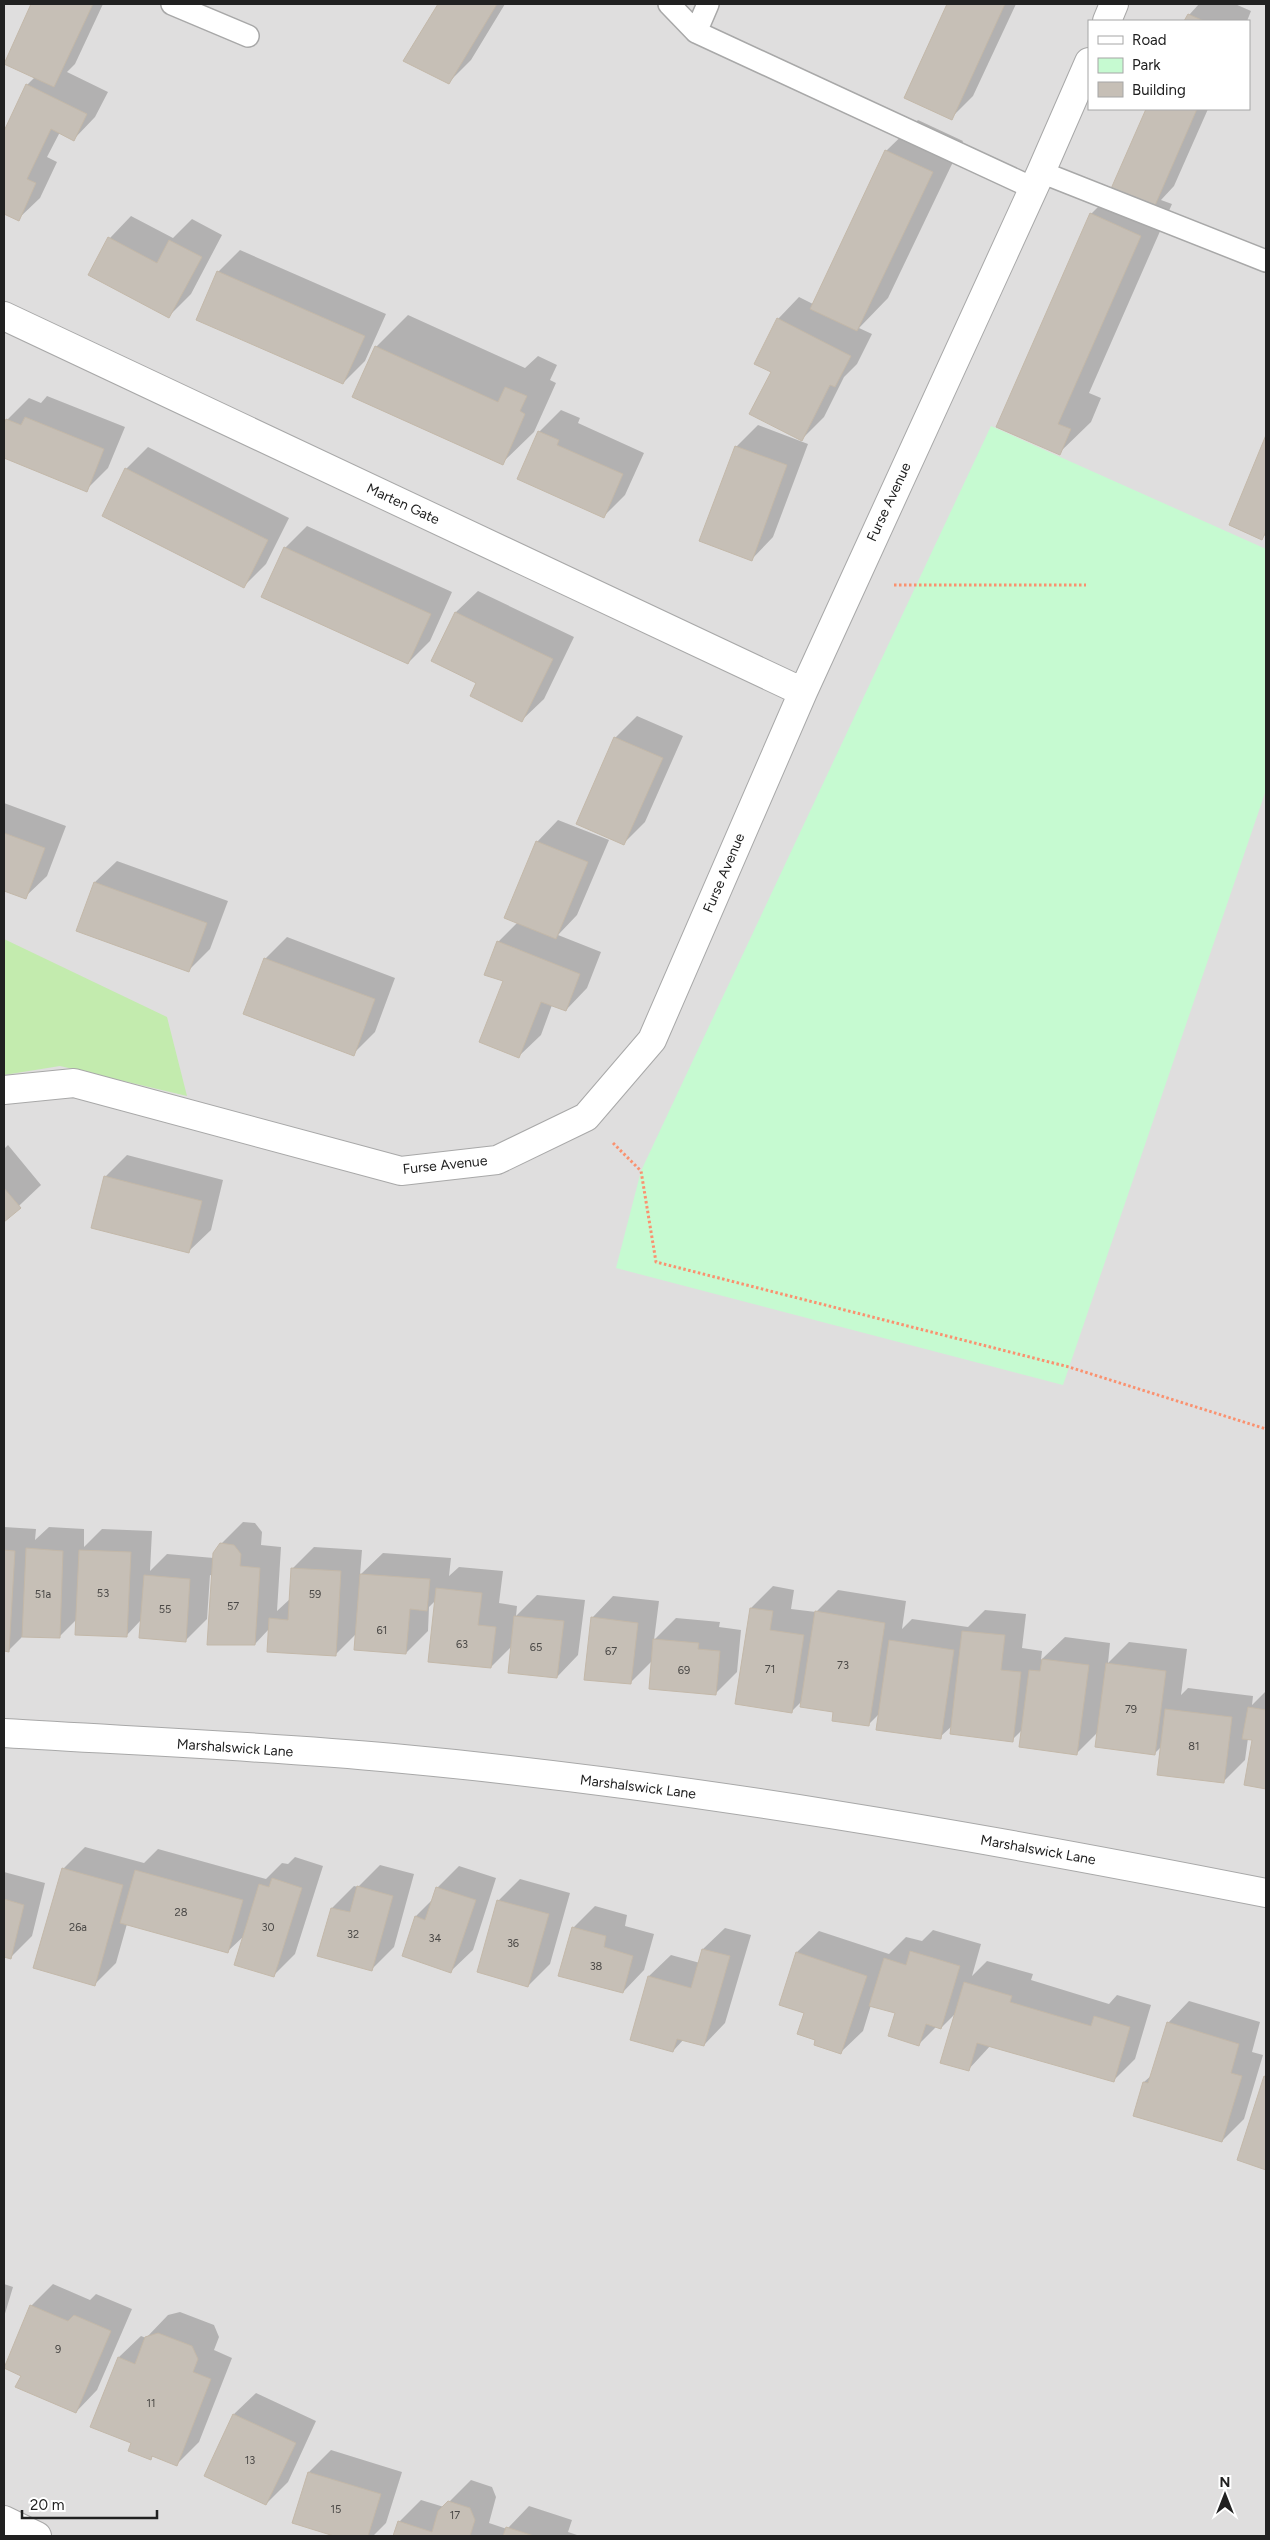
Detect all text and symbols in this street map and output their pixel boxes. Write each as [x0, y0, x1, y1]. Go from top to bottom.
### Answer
legend [1088, 20, 1250, 110]
text: Road [1132, 31, 1167, 49]
text: Park [1132, 56, 1161, 74]
text: Building [1132, 81, 1186, 99]
street label: Furse Avenue [863, 460, 915, 544]
street label: Marten Gate [364, 480, 443, 528]
street label: Furse Avenue [700, 830, 749, 915]
street label: Furse Avenue [402, 1152, 488, 1178]
house number: 53 [97, 1587, 109, 1600]
house number: 51a [35, 1588, 51, 1601]
house number: 59 [309, 1588, 321, 1601]
house number: 57 [227, 1600, 239, 1613]
house number: 55 [159, 1603, 171, 1616]
house number: 61 [377, 1624, 387, 1637]
house number: 63 [456, 1638, 468, 1651]
house number: 65 [530, 1641, 542, 1654]
house number: 67 [605, 1645, 617, 1658]
house number: 73 [837, 1659, 849, 1672]
house number: 71 [765, 1663, 775, 1676]
house number: 69 [678, 1664, 690, 1677]
house number: 79 [1125, 1703, 1137, 1716]
street label: Marshalswick Lane [176, 1735, 294, 1761]
house number: 81 [1188, 1740, 1200, 1753]
street label: Marshalswick Lane [579, 1771, 697, 1803]
street label: Marshalswick Lane [979, 1831, 1097, 1869]
house number: 28 [175, 1906, 188, 1919]
house number: 26a [69, 1921, 87, 1934]
house number: 30 [261, 1921, 275, 1934]
house number: 32 [347, 1928, 359, 1941]
house number: 34 [429, 1932, 442, 1945]
house number: 36 [507, 1937, 519, 1950]
house number: 38 [590, 1960, 603, 1973]
house number: 9 [55, 2343, 61, 2356]
house number: 11 [146, 2397, 156, 2410]
house number: 13 [245, 2454, 255, 2467]
north arrow [1200, 2470, 1250, 2520]
text: N [1220, 2474, 1230, 2491]
scale bar [22, 2488, 158, 2520]
text: 20 m [30, 2496, 64, 2514]
house number: 15 [331, 2503, 341, 2516]
house number: 17 [450, 2509, 460, 2522]

